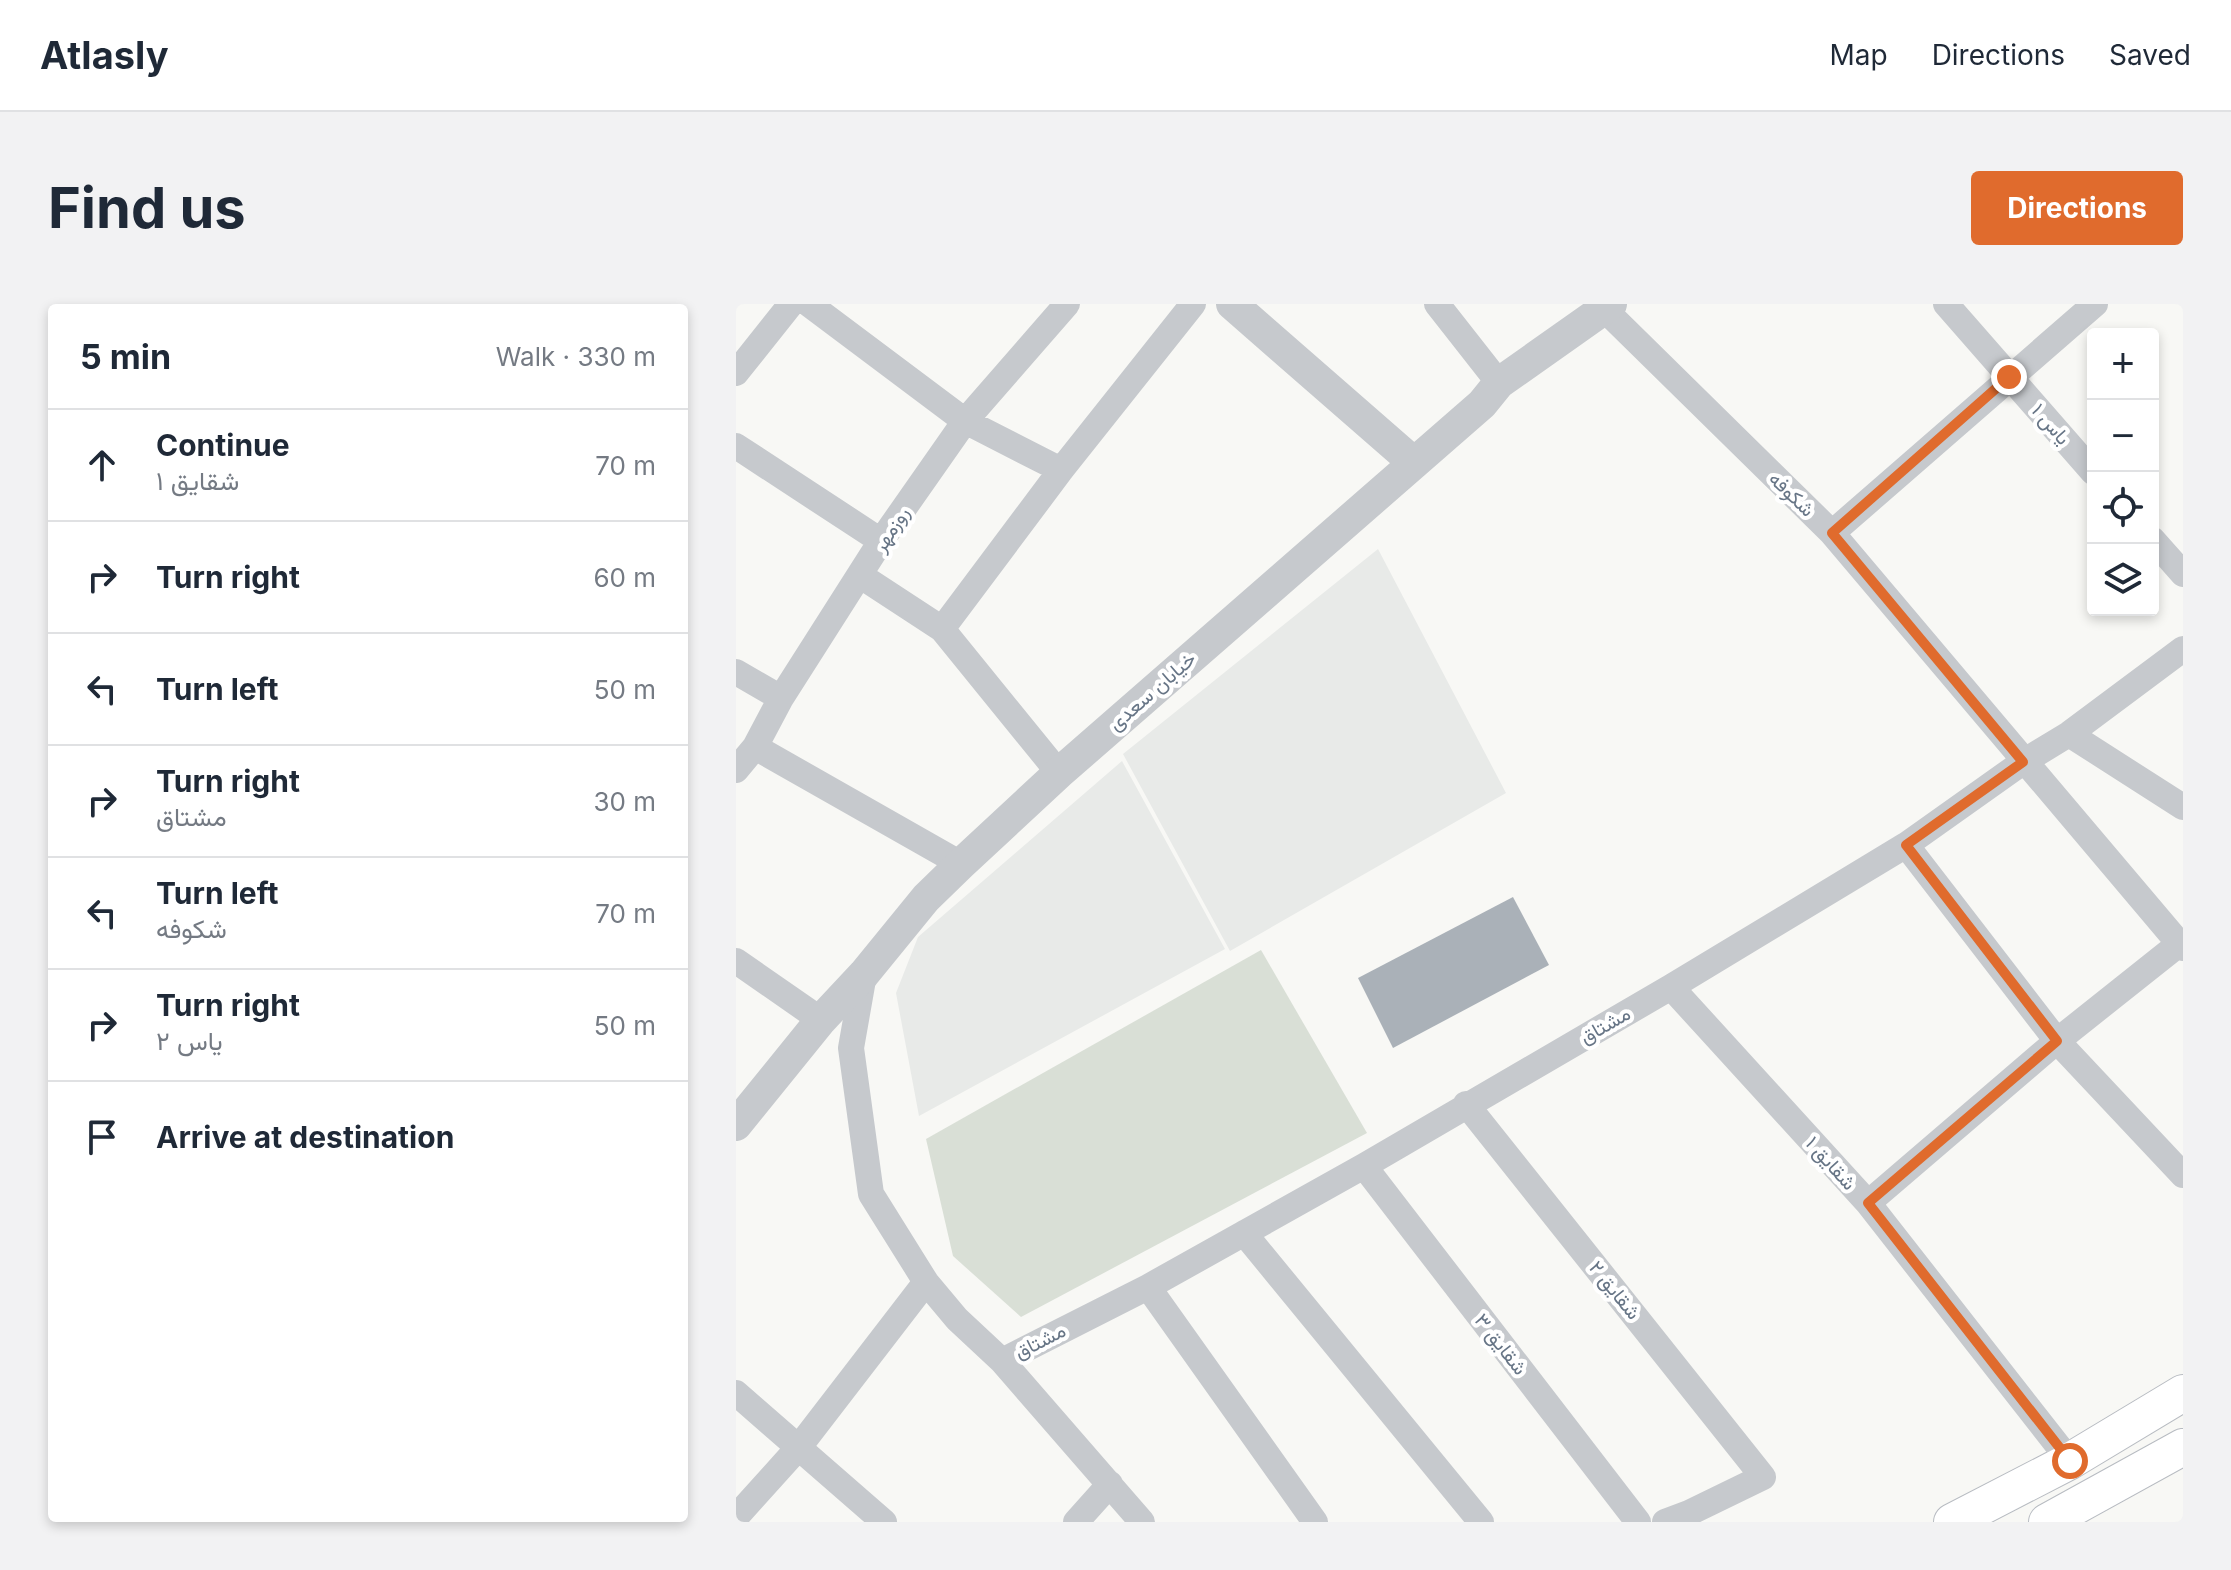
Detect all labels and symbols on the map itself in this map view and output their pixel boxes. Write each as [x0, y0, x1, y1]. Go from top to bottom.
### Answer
route end [1991, 359, 2027, 395]
street label: یاس ۱ [2027, 399, 2075, 449]
street label: شکوفه [1763, 466, 1820, 522]
street label: روزمهر [867, 502, 915, 557]
street label: خیابان سعدی [1103, 646, 1201, 736]
street label: مشتاق [1575, 1001, 1635, 1049]
street label: شقایق ۱ [1801, 1131, 1861, 1195]
street label: شقایق ۲ [1584, 1256, 1646, 1324]
street label: شقایق ۳ [1470, 1308, 1532, 1380]
street label: مشتاق [1010, 1318, 1070, 1364]
route start [2052, 1443, 2088, 1479]

